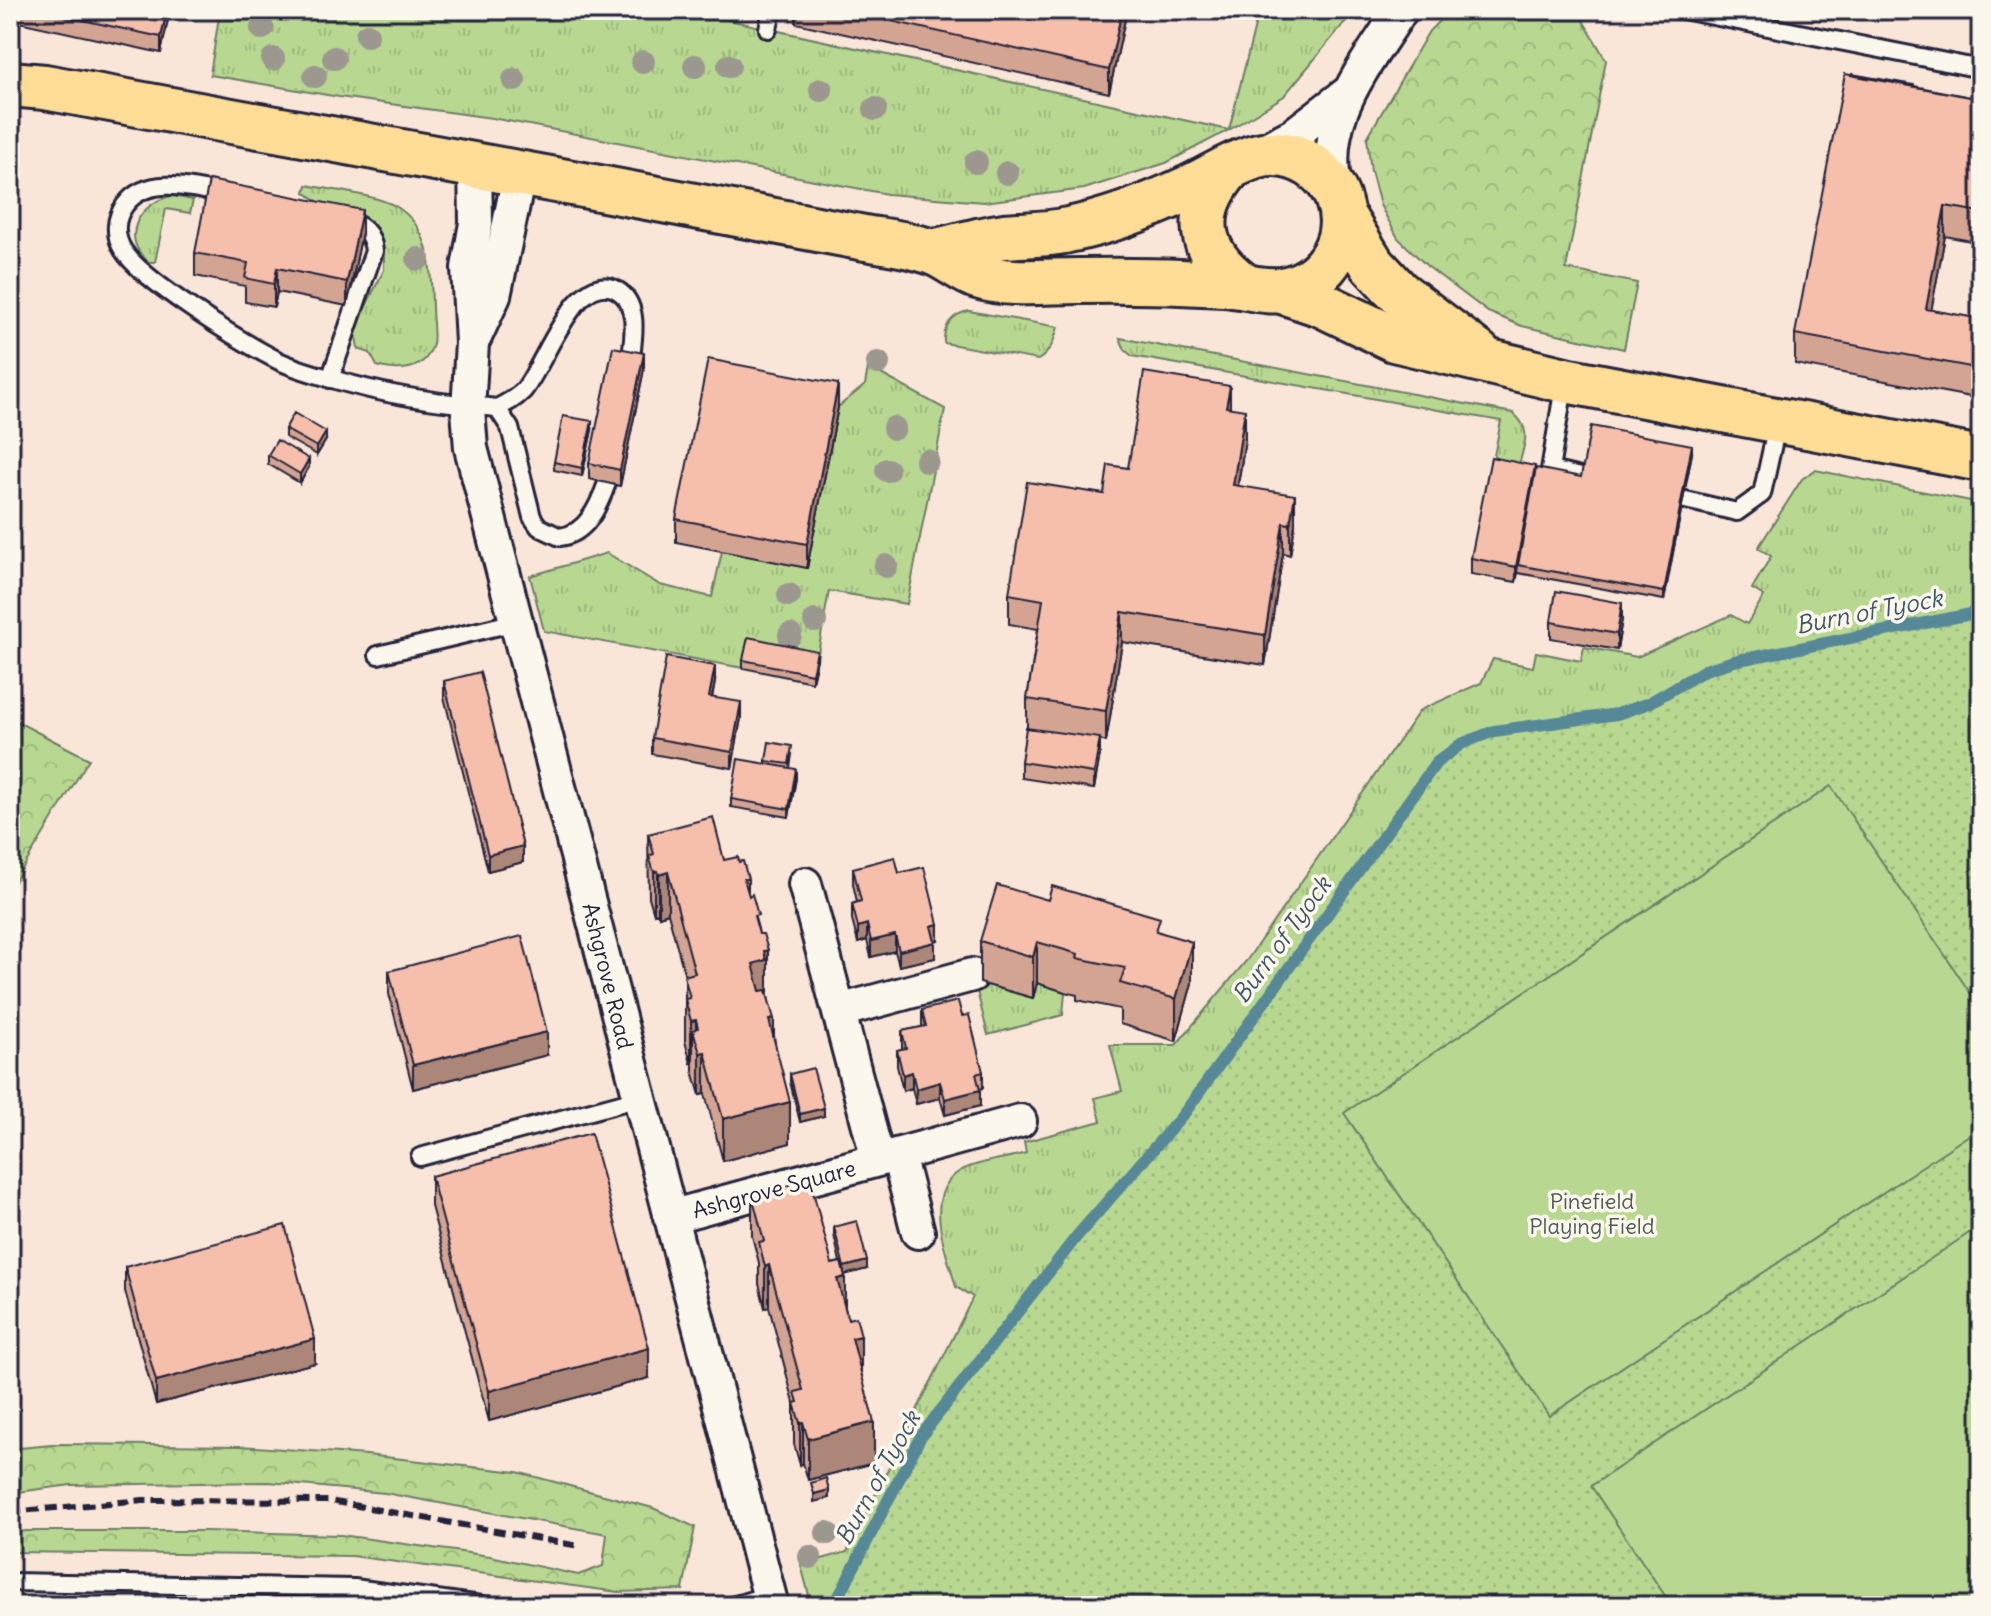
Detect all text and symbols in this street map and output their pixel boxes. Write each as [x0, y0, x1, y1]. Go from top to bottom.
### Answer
water label: Burn of Tyock [1793, 582, 1946, 640]
water label: Burn of Tyock [1225, 869, 1338, 1008]
street label: Ashgrove Road [576, 900, 640, 1052]
street label: Ashgrove Square [689, 1154, 859, 1224]
park label: Pinefield Playing Field [1529, 1187, 1655, 1240]
water label: Burn of Tyock [828, 1404, 927, 1550]

